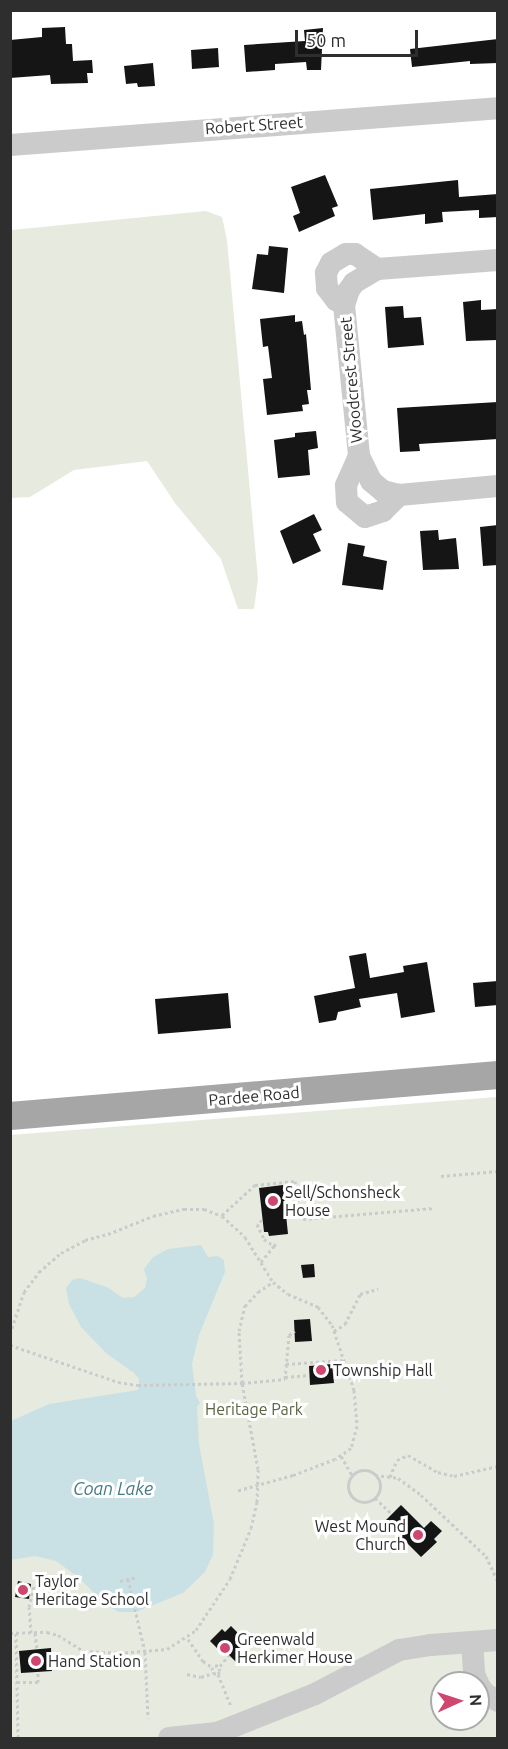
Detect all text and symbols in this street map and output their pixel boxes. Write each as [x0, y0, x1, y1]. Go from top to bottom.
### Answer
scale bar [298, 18, 421, 56]
text: 50 m [306, 30, 346, 50]
street label: Robert Street [204, 112, 304, 138]
street label: Woodcrest Street [336, 316, 366, 444]
street label: Pardee Road [208, 1082, 300, 1110]
place label: Sell/Schonsheck House [285, 1182, 400, 1220]
marker: Sell/Schonsheck House [266, 1194, 280, 1208]
place label: Township Hall [333, 1360, 433, 1380]
marker: Township Hall [314, 1363, 328, 1377]
park label: Heritage Park [205, 1399, 303, 1419]
water label: Coan Lake [73, 1477, 153, 1499]
place label: West Mound Church [315, 1516, 406, 1554]
marker: West Mound Church [411, 1528, 425, 1542]
place label: Taylor Heritage School [35, 1571, 149, 1609]
marker: Taylor Heritage School [16, 1583, 30, 1597]
place label: Greenwald Herkimer House [237, 1629, 353, 1667]
marker: Greenwald Herkimer House [218, 1641, 232, 1655]
place label: Hand Station [48, 1651, 141, 1671]
marker: Hand Station [29, 1654, 43, 1668]
north arrow [430, 1671, 490, 1731]
text: N [467, 1694, 485, 1707]

